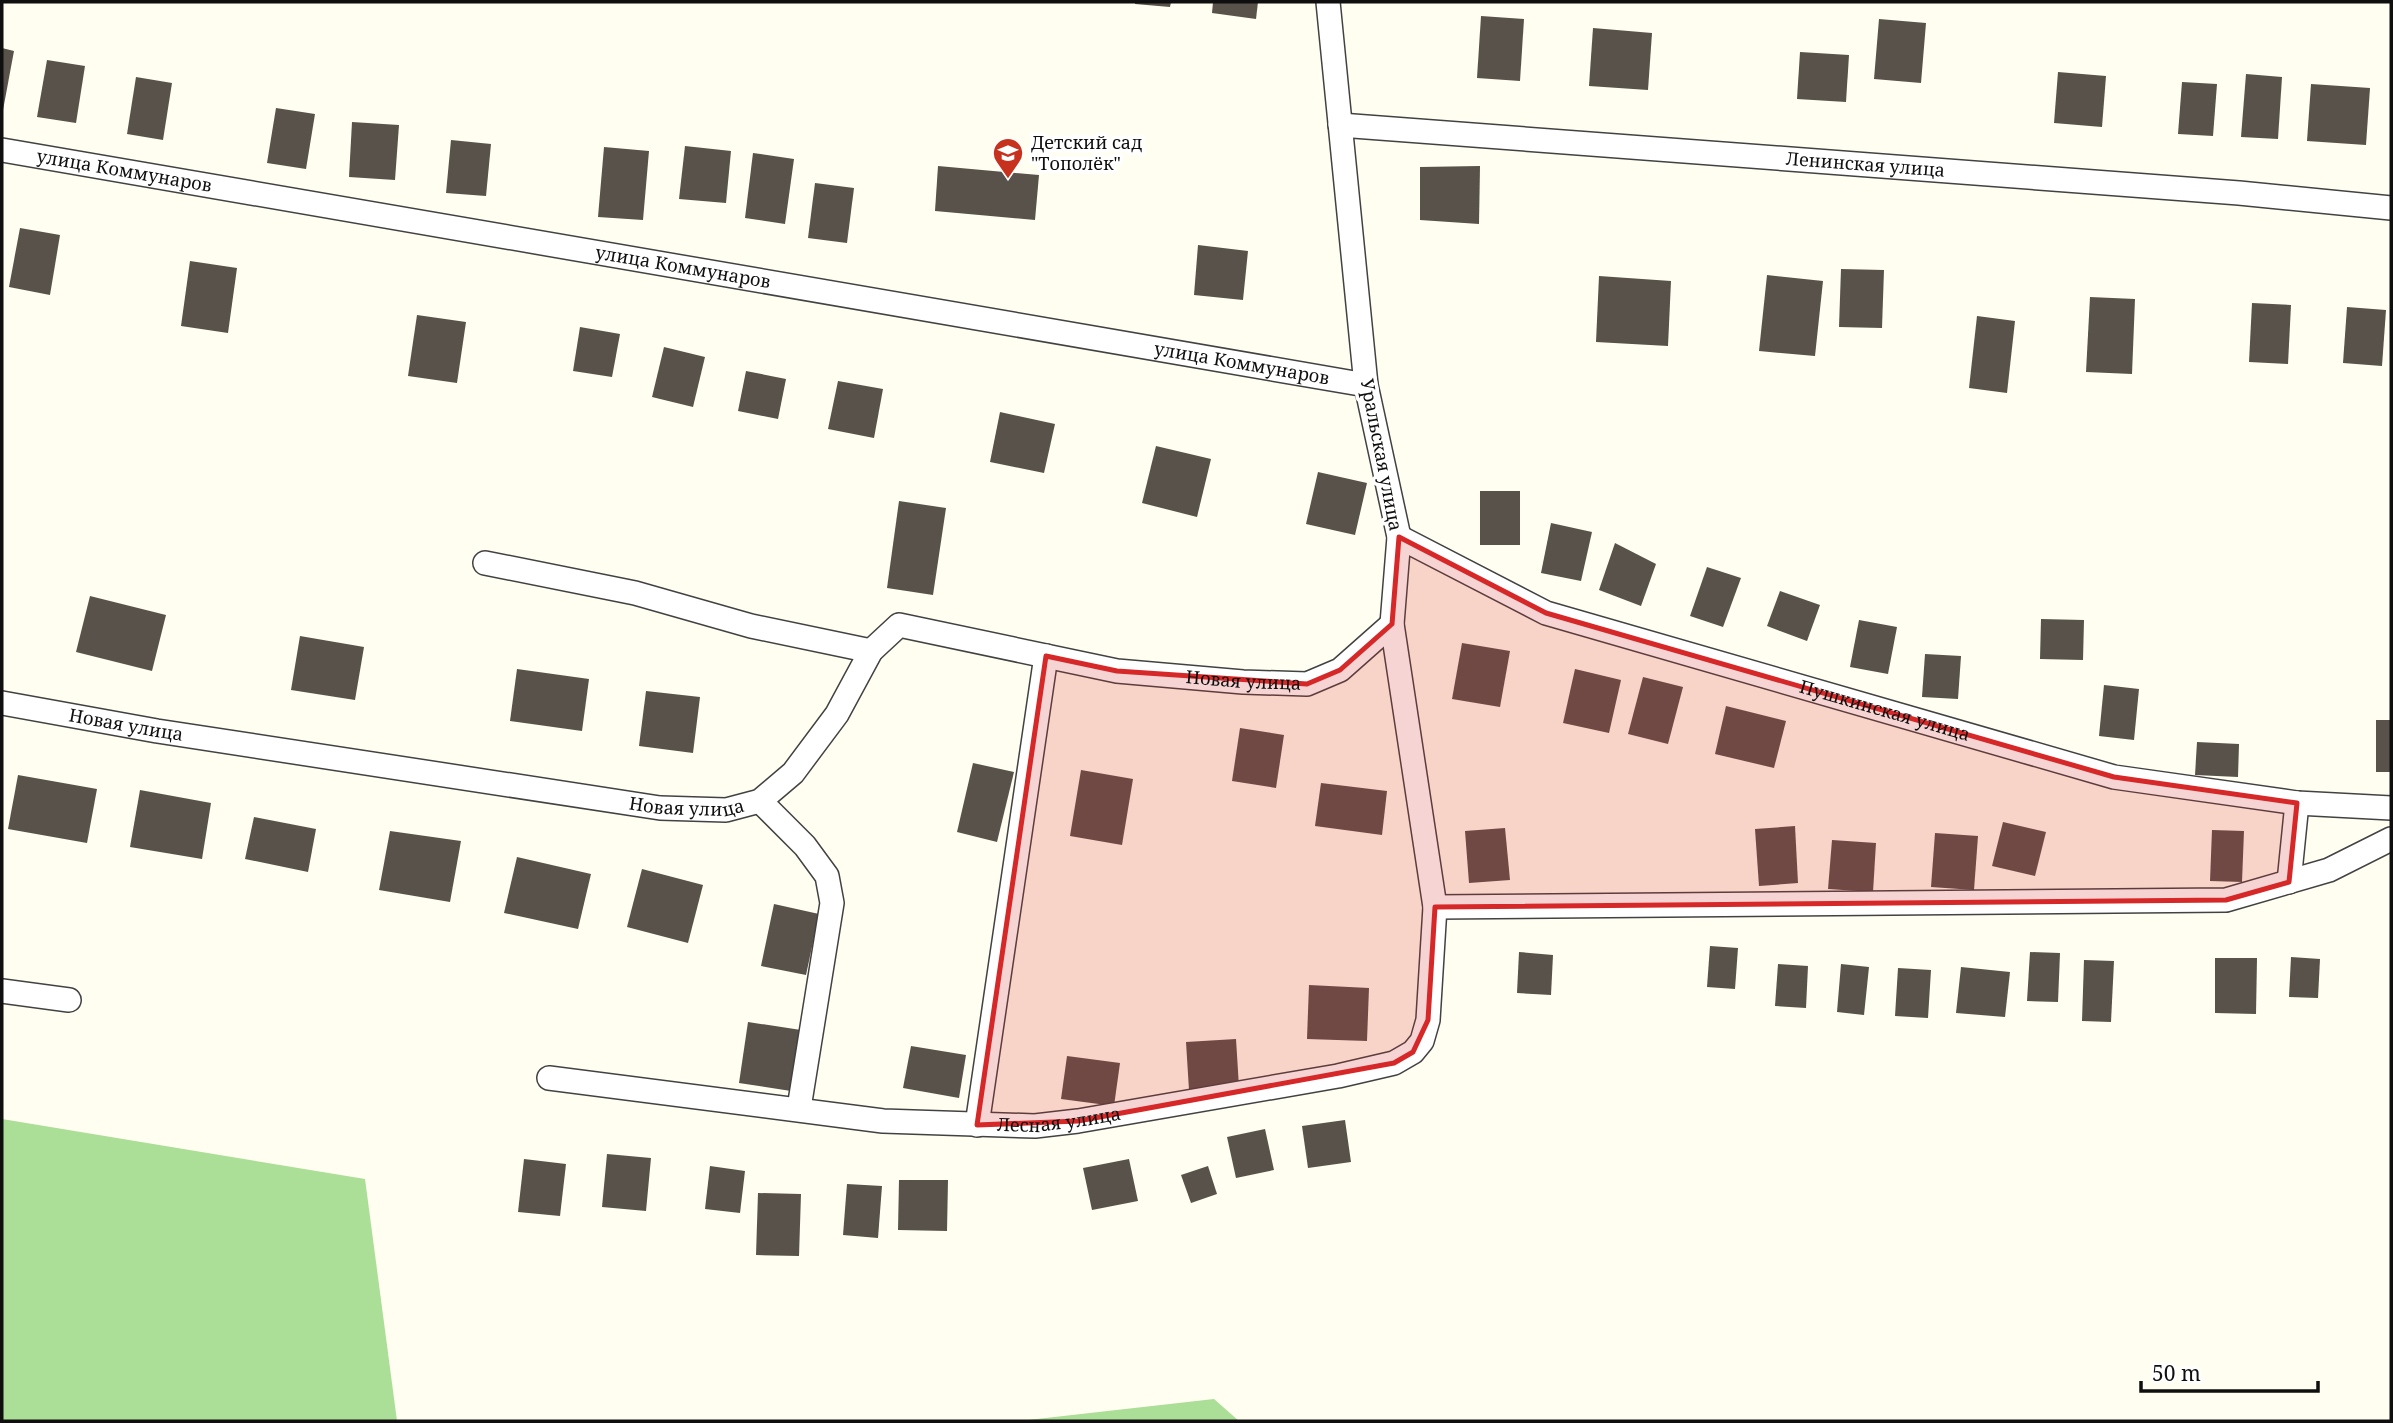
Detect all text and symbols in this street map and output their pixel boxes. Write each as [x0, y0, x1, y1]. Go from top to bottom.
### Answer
place label: Детский сад "Тополёк" [1031, 130, 1142, 175]
school or university icon: Детский сад "Тополёк" [991, 136, 1025, 180]
street label: улица Коммунаров [35, 143, 214, 197]
street label: Ленинская улица [1785, 146, 1946, 182]
street label: улица Коммунаров [594, 239, 773, 293]
street label: улица Коммунаров [1152, 336, 1331, 390]
street label: Уральская улица [1355, 377, 1408, 533]
street label: Новая улица [1185, 664, 1302, 695]
street label: Пушкинская улица [1797, 674, 1973, 746]
street label: Новая улица [67, 702, 185, 746]
street label: Новая улица [628, 790, 747, 822]
street label: Лесная улица [997, 1101, 1122, 1137]
scale bar [2141, 1350, 2318, 1394]
text: 50 m [2152, 1359, 2201, 1387]

